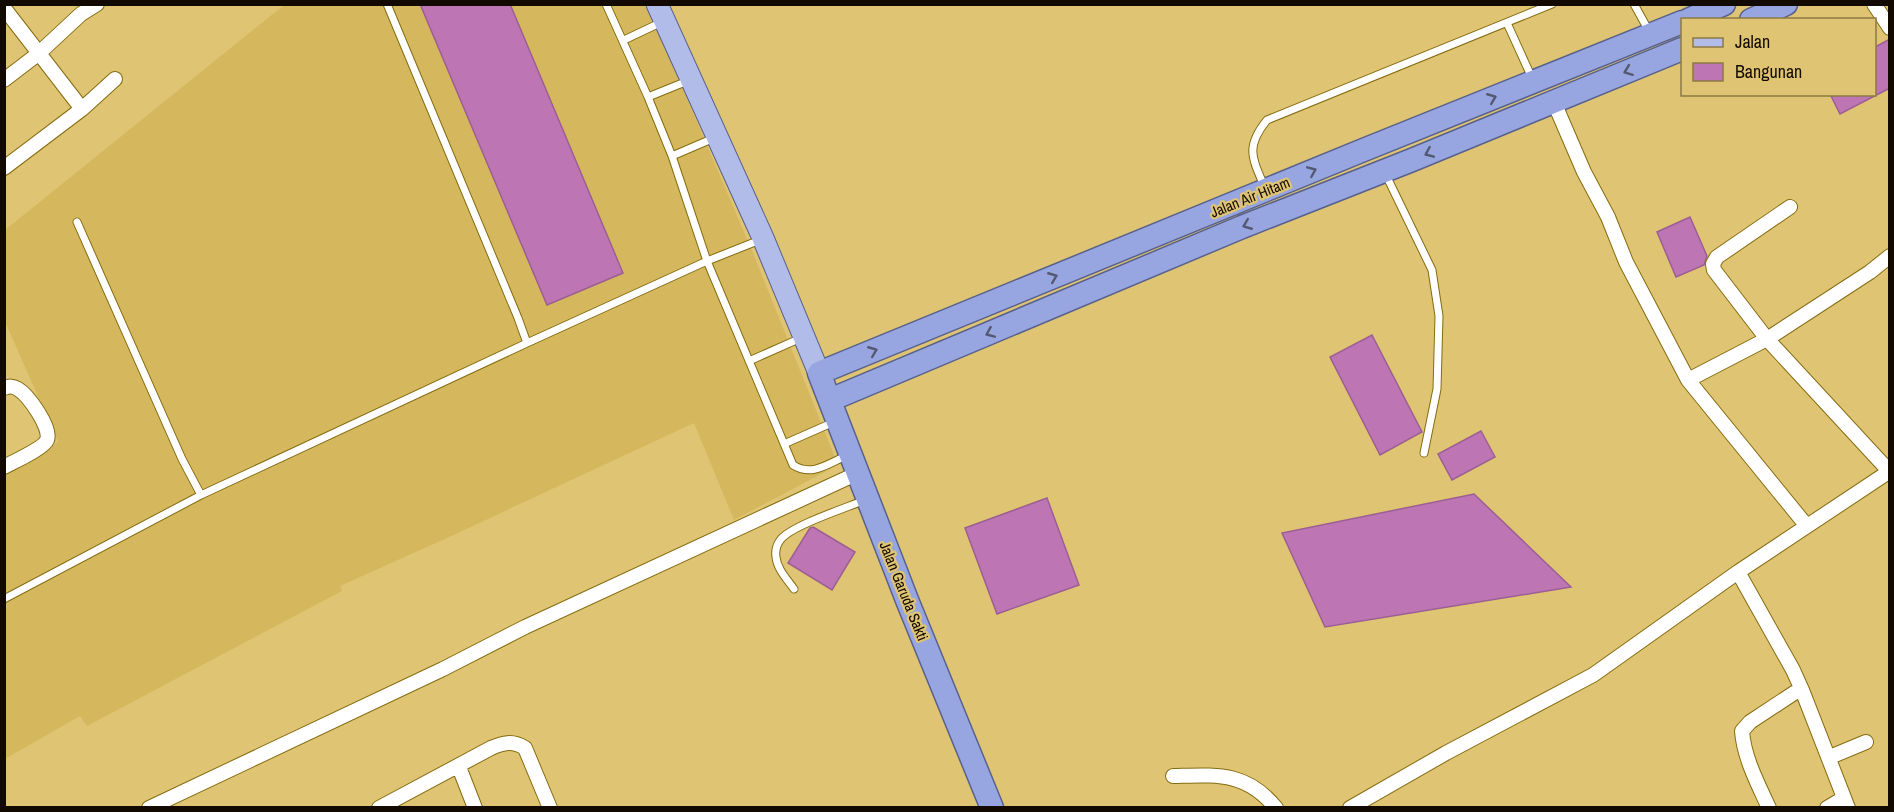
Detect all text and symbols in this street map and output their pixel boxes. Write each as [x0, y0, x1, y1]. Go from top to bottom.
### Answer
legend [1681, 18, 1876, 96]
text: Jalan [1735, 29, 1770, 54]
text: Bangunan [1735, 59, 1802, 84]
one-way arrow [1624, 64, 1635, 76]
one-way arrow [1486, 93, 1497, 105]
one-way arrow [1424, 146, 1435, 158]
one-way arrow [1305, 166, 1316, 178]
street label: Jalan Air Hitam [1207, 172, 1293, 222]
one-way arrow [1243, 218, 1254, 230]
one-way arrow [1047, 272, 1058, 284]
one-way arrow [985, 326, 996, 338]
one-way arrow [867, 346, 878, 358]
street label: Jalan Garuda Sakti [875, 538, 933, 644]

